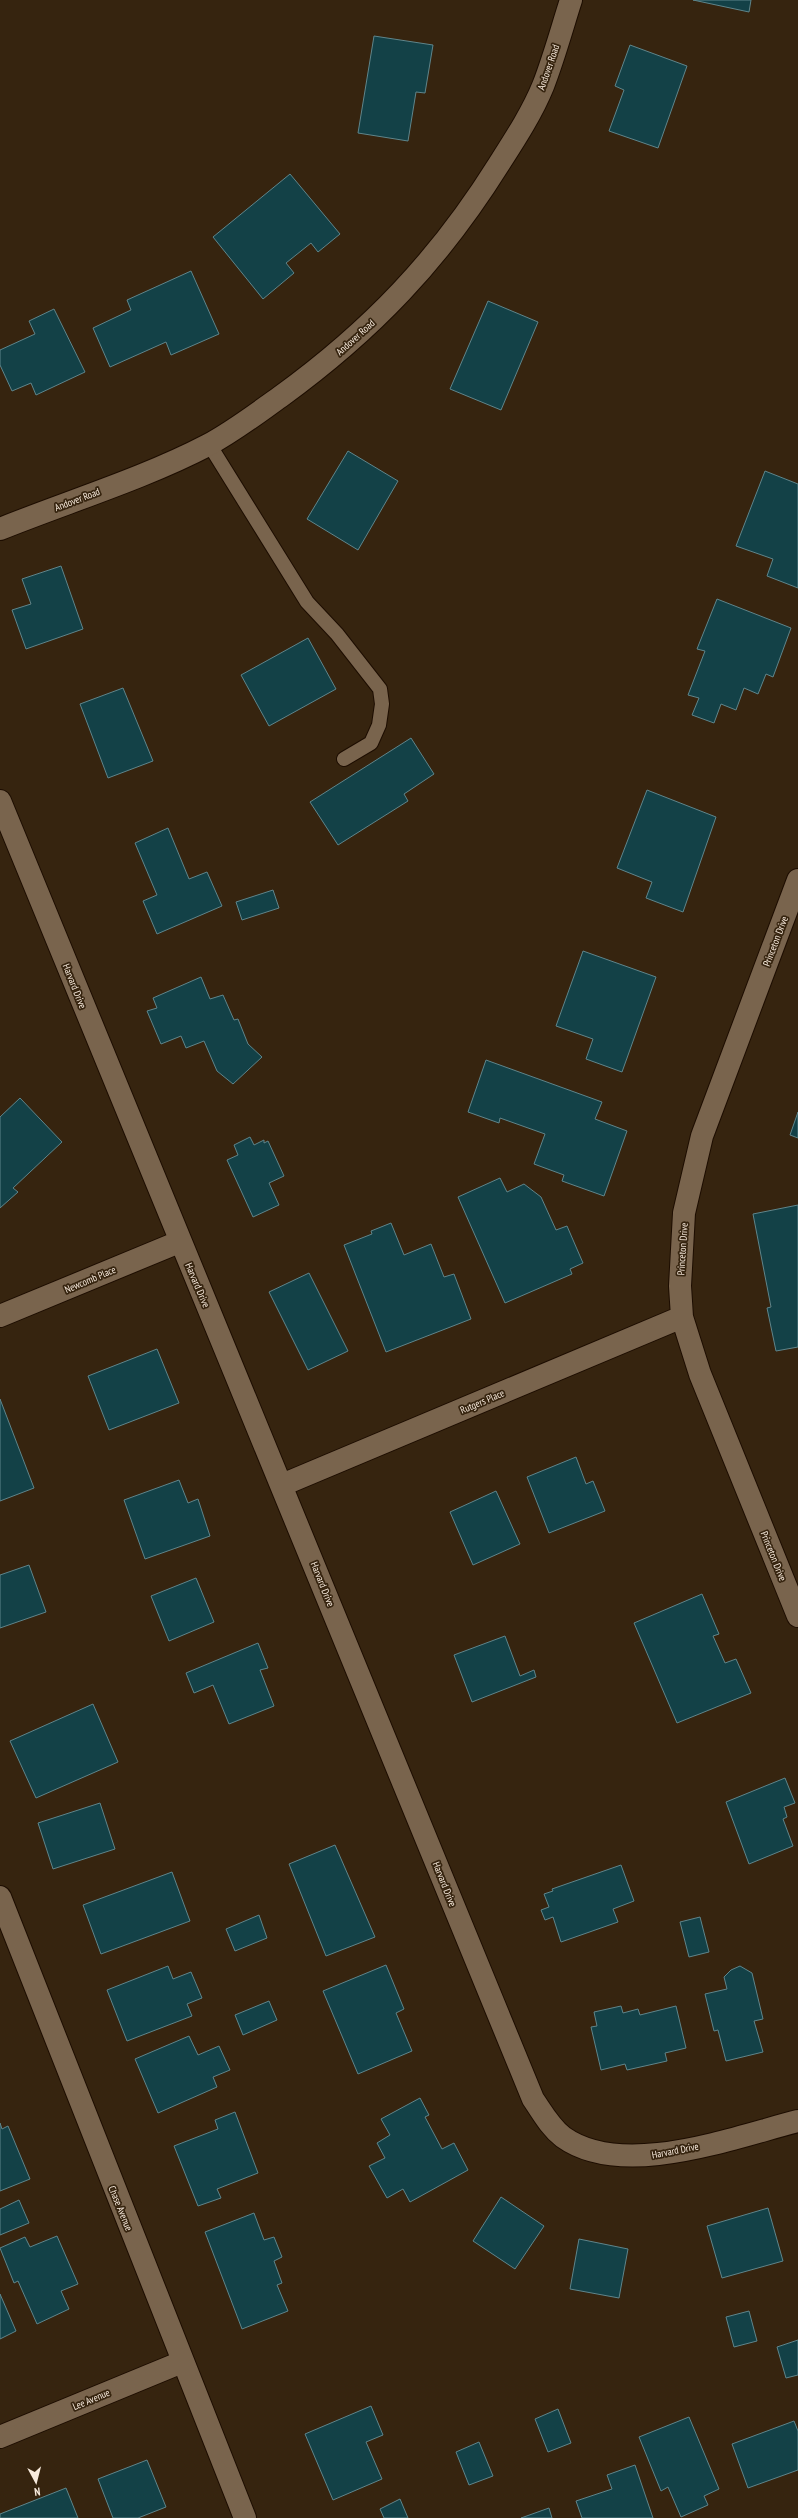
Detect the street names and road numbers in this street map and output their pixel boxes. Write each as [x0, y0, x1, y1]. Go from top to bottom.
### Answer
street label: Andover Road [535, 43, 562, 92]
street label: Andover Road [333, 317, 377, 358]
street label: Andover Road [53, 485, 102, 514]
street label: Princeton Drive [760, 914, 791, 968]
street label: Harvard Drive [60, 962, 89, 1011]
street label: Princeton Drive [674, 1222, 691, 1276]
street label: Harvard Drive [182, 1261, 213, 1310]
street label: Newcomb Place [63, 1263, 118, 1296]
street label: Rutgers Place [458, 1386, 506, 1417]
street label: Princeton Drive [758, 1529, 789, 1583]
street label: Harvard Drive [308, 1560, 337, 1609]
street label: Harvard Drive [430, 1860, 459, 1909]
street label: Harvard Drive [651, 2140, 700, 2161]
street label: Chase Avenue [106, 2184, 135, 2233]
street label: Lee Avenue [71, 2386, 112, 2413]

